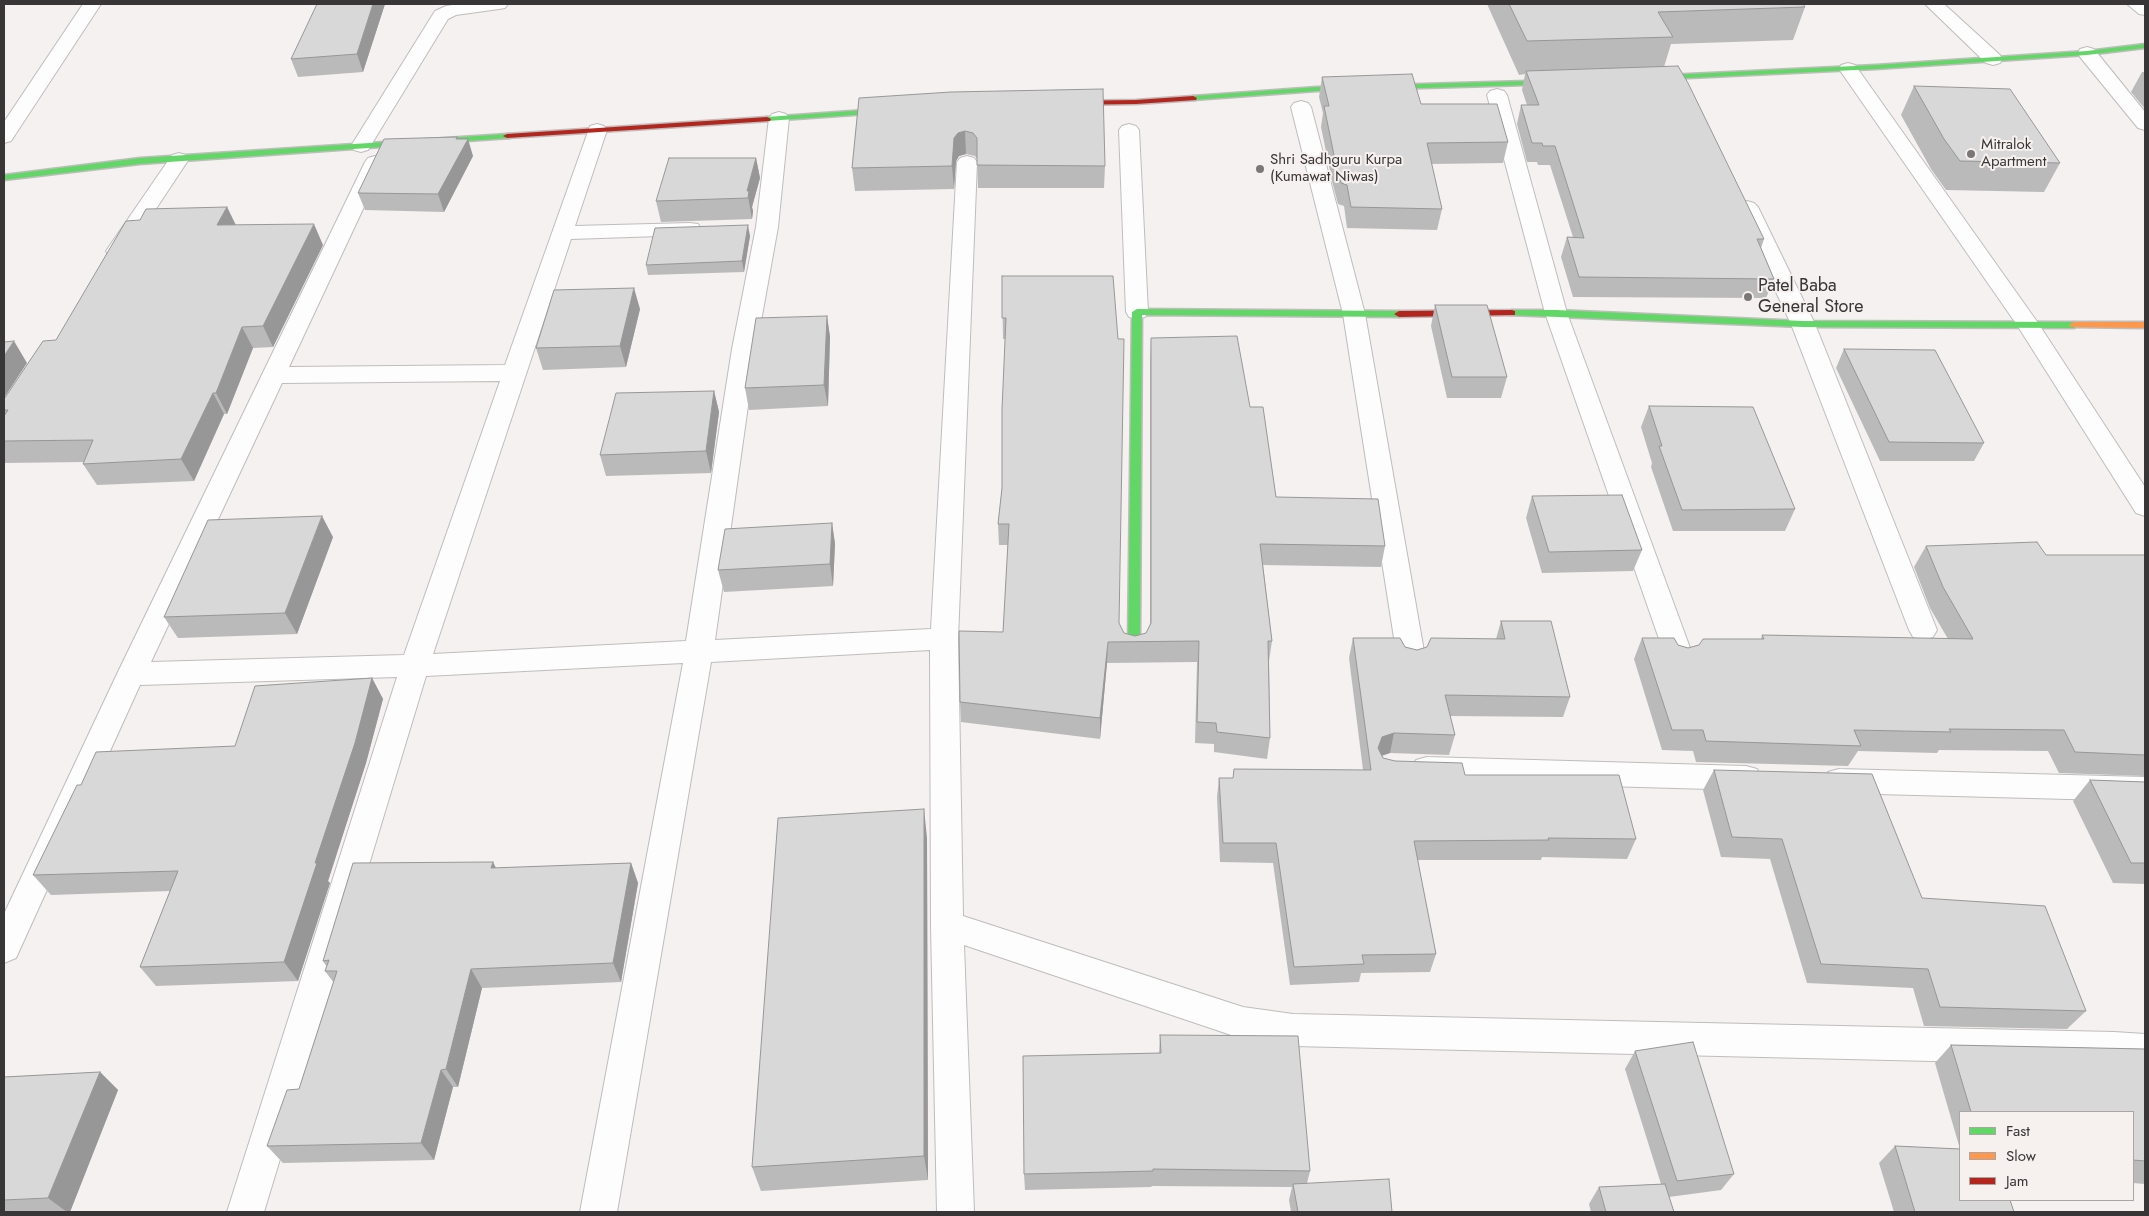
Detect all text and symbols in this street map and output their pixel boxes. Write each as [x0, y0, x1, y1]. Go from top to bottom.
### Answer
place label: Mitralok Apartment [1981, 136, 2046, 171]
marker: Mitralok Apartment [1965, 148, 1977, 160]
place label: Shri Sadhguru Kurpa (Kumawat Niwas) [1270, 151, 1402, 186]
marker: Shri Sadhguru Kurpa (Kumawat Niwas) [1254, 163, 1266, 175]
place label: Patel Baba General Store [1758, 276, 1863, 318]
marker: Patel Baba General Store [1742, 291, 1754, 303]
legend [1959, 1111, 2134, 1201]
text: Fast [2006, 1120, 2030, 1142]
text: Slow [2006, 1145, 2036, 1167]
text: Jam [2006, 1170, 2029, 1192]

